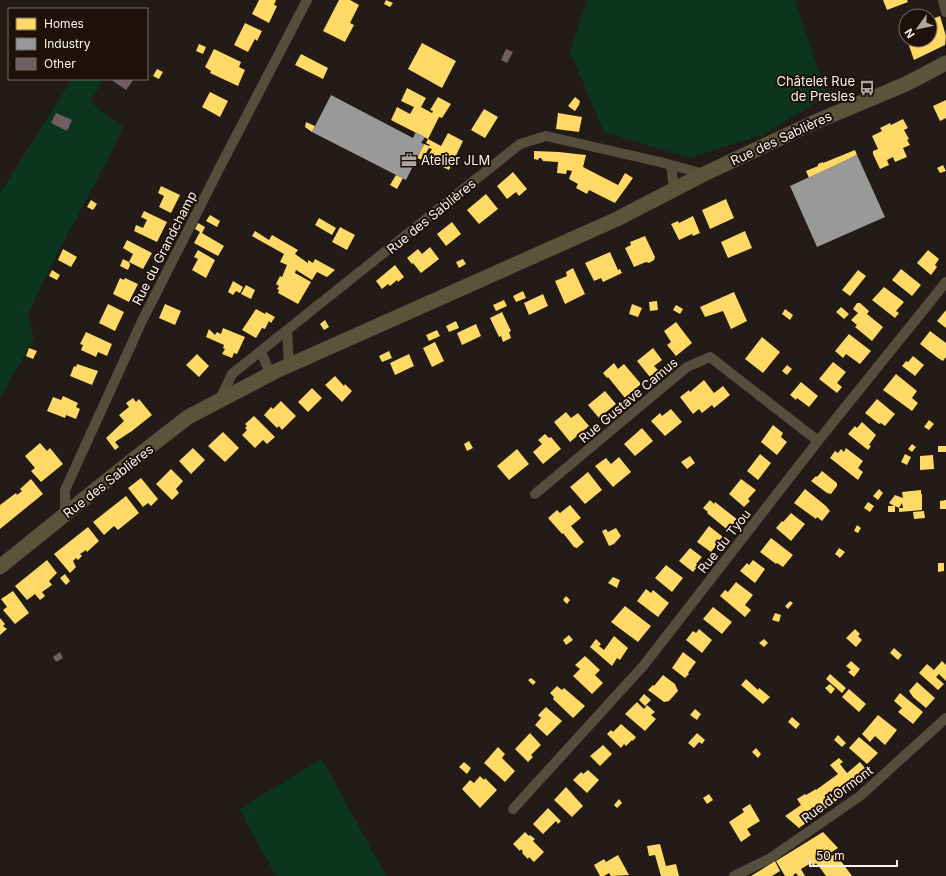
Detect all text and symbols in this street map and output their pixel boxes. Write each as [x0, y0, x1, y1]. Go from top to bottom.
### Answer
legend [8, 8, 148, 80]
north arrow [898, 8, 938, 48]
text: Homes [44, 16, 84, 31]
text: N [901, 26, 918, 41]
text: Industry [44, 36, 91, 51]
text: Other [44, 56, 76, 71]
place label: Châtelet Rue de Presles [777, 73, 855, 104]
bus stop icon: Châtelet Rue de Presles [858, 79, 876, 97]
street label: Rue des Sablières [728, 107, 834, 168]
office icon: Atelier JLM [400, 151, 418, 169]
place label: Atelier JLM [421, 152, 490, 168]
street label: Rue des Sablières [383, 175, 479, 257]
street label: Rue du Grandchamp [128, 188, 200, 308]
street label: Rue Gustave Camus [575, 354, 681, 446]
street label: Rue des Sablières [60, 441, 156, 521]
street label: Rue du Tyou [694, 506, 754, 576]
street label: Rue d'Ormont [798, 762, 876, 826]
scale bar [810, 842, 897, 868]
text: 50 m [816, 848, 845, 863]

